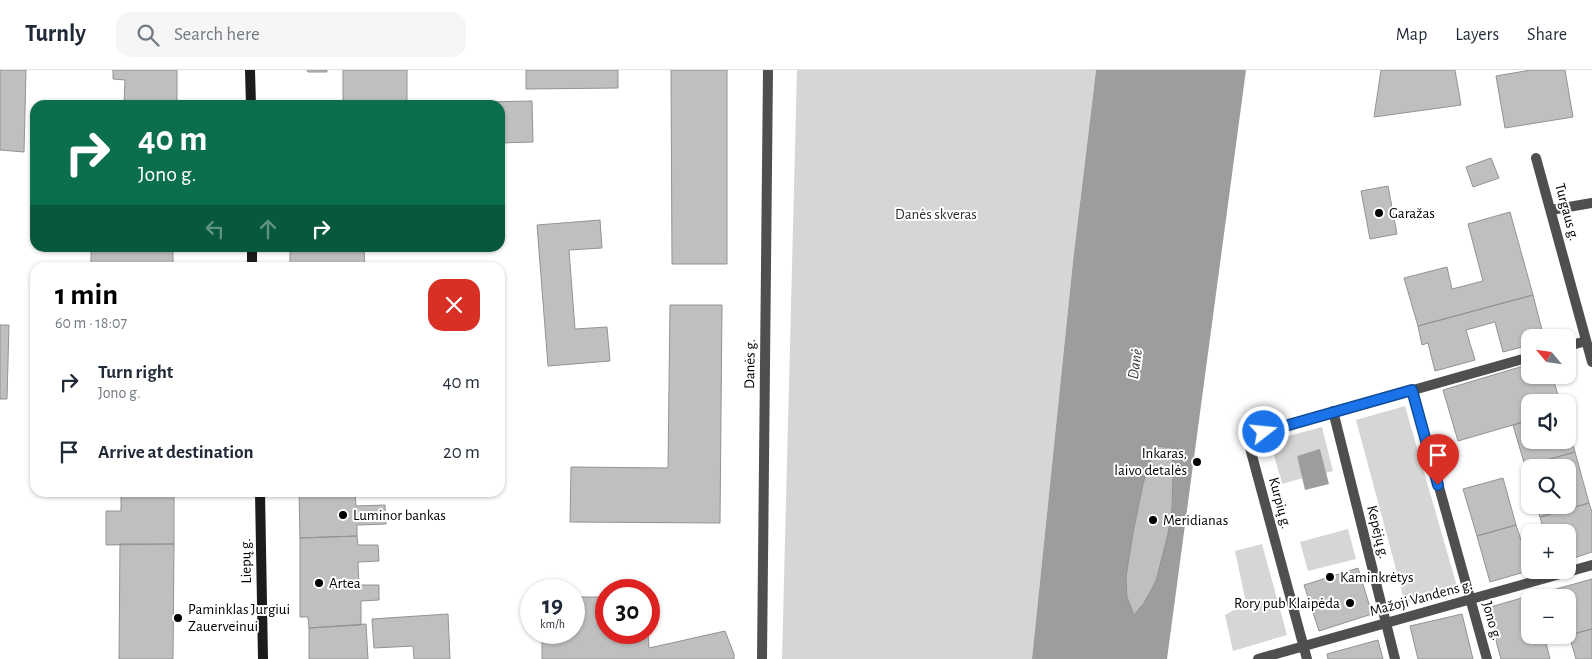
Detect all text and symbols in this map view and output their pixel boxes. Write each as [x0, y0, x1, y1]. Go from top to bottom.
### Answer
search box [116, 12, 466, 57]
icon: search [134, 21, 162, 49]
text: Turnly [25, 22, 86, 46]
text: Search here [174, 25, 260, 44]
text: Map [1396, 26, 1427, 44]
text: Layers [1455, 26, 1499, 44]
text: Share [1527, 26, 1567, 44]
icon: right [55, 120, 120, 185]
text: 40 m [138, 122, 207, 157]
text: Jono g. [138, 163, 197, 185]
street label: Turgaus g. [1552, 182, 1582, 242]
place label: Garažas [1389, 206, 1435, 221]
park label: Danės skveras [895, 207, 977, 222]
marker: Garažas [1373, 207, 1385, 219]
icon: left [201, 215, 229, 243]
icon: ahead [254, 215, 282, 243]
icon: right [307, 215, 335, 243]
button: close [428, 279, 480, 331]
text: 1 min [55, 280, 118, 310]
text: 60 m · 18:07 [55, 315, 127, 331]
north arrow [1521, 329, 1576, 384]
map controls [1521, 329, 1576, 644]
street label: Danės g. [742, 339, 758, 389]
water label: Danė [1125, 348, 1145, 380]
text: Turn right [98, 363, 173, 382]
icon: right [55, 368, 83, 396]
text: 40 m [442, 373, 480, 392]
text: Jono g. [98, 385, 141, 401]
button: sound [1521, 394, 1576, 449]
position arrow [1237, 405, 1289, 457]
pin [1417, 434, 1459, 485]
icon: arrive [55, 438, 83, 466]
icon: arrive [1424, 441, 1452, 469]
text: Arrive at destination [98, 443, 254, 462]
text: 20 m [443, 443, 480, 462]
place label: Inkaras, laivo detalės [1114, 446, 1187, 478]
marker: Inkaras, laivo detalės [1191, 456, 1203, 468]
button: search [1521, 459, 1576, 514]
street label: Kurpių g. [1266, 476, 1294, 530]
street label: Kepėjų g. [1364, 504, 1392, 560]
place label: Luminor bankas [353, 508, 446, 523]
marker: Luminor bankas [337, 509, 349, 521]
place label: Meridianas [1163, 513, 1228, 528]
marker: Meridianas [1147, 514, 1159, 526]
button: + [1521, 524, 1576, 579]
street label: Liepų g. [238, 538, 254, 584]
place label: Kaminkrėtys [1340, 570, 1414, 585]
marker: Kaminkrėtys [1324, 571, 1336, 583]
place label: Artea [329, 576, 361, 591]
marker: Artea [313, 577, 325, 589]
street label: Mažoji Vandens g. [1368, 577, 1474, 619]
speed limit sign: 30 [595, 579, 660, 644]
button: − [1521, 589, 1576, 644]
text: 19 [542, 593, 563, 618]
place label: Rory pub Klaipėda [1234, 596, 1340, 611]
marker: Rory pub Klaipėda [1344, 597, 1356, 609]
street label: Jono g. [1479, 600, 1505, 642]
place label: Paminklas Jurgiui Zauerveinui [188, 602, 290, 634]
marker: Paminklas Jurgiui Zauerveinui [172, 612, 184, 624]
text: km/h [540, 618, 565, 630]

